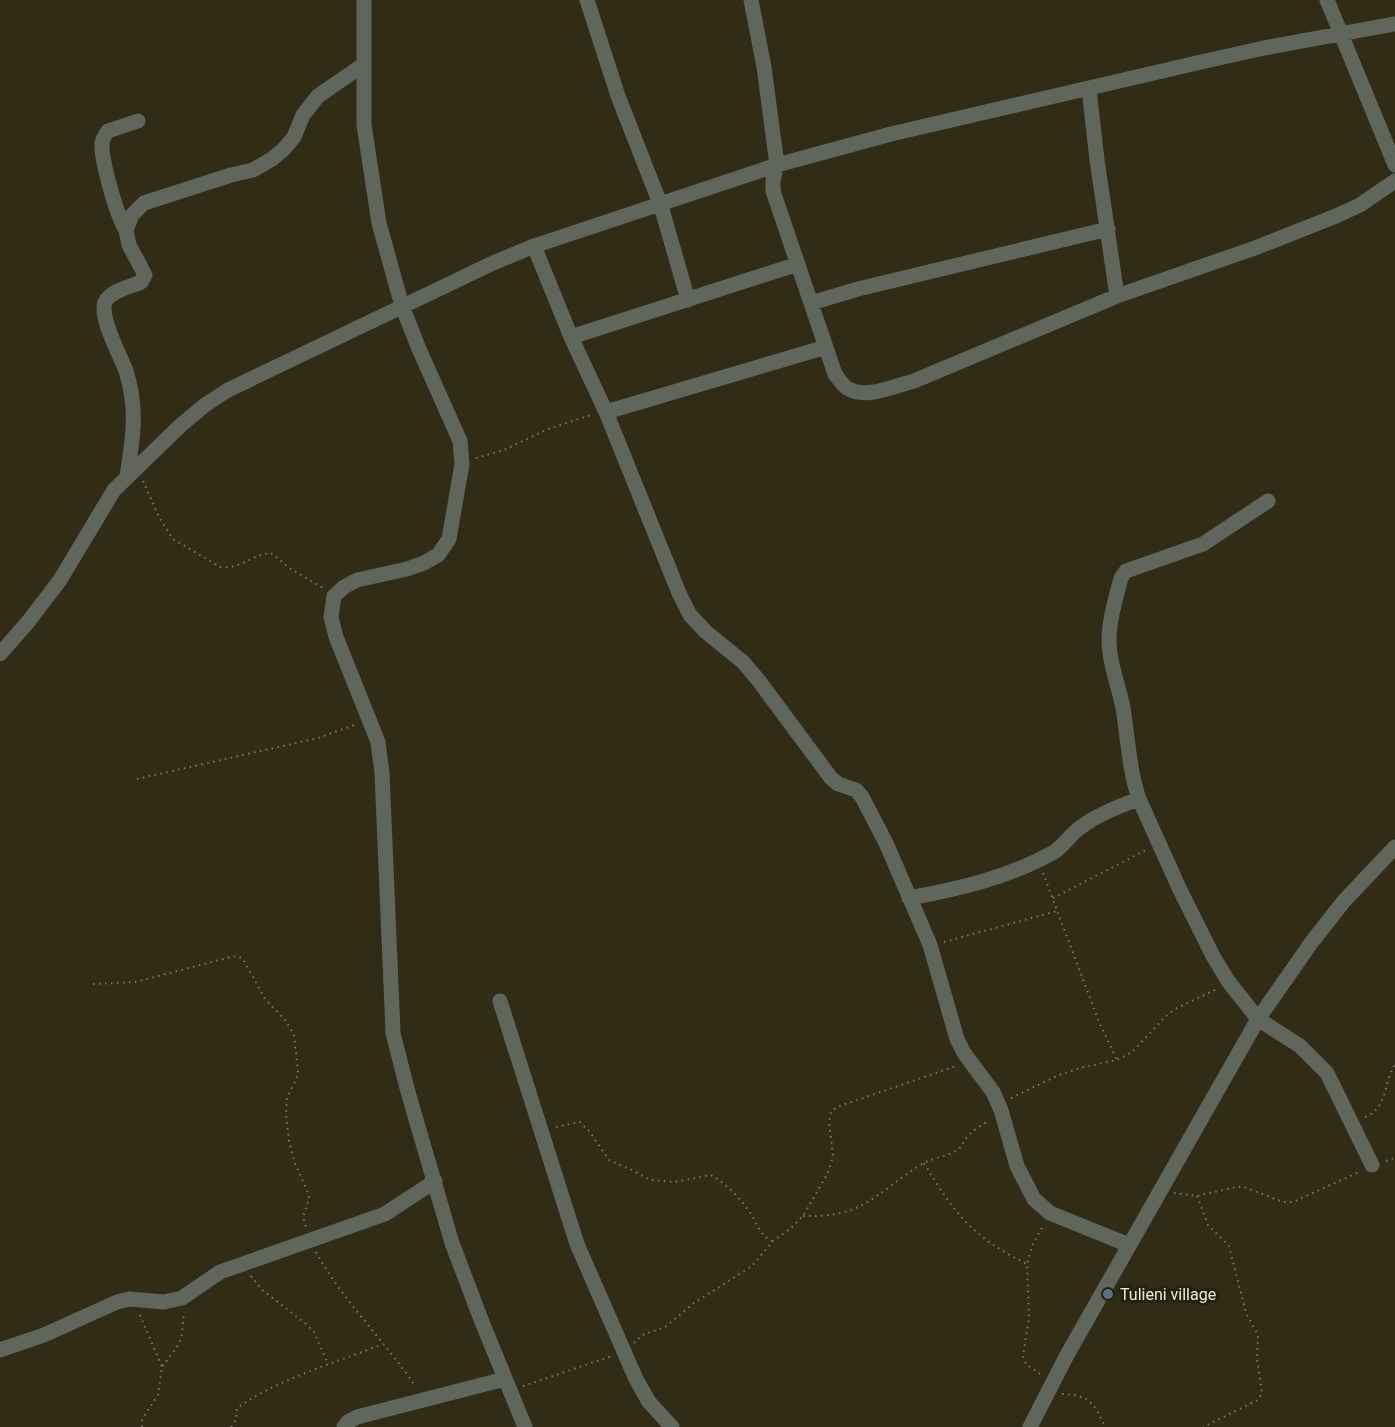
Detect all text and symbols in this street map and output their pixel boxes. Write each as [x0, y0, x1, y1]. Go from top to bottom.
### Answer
place label: Tulieni village [1120, 1285, 1216, 1304]
marker: Tulieni village [1101, 1287, 1115, 1301]

